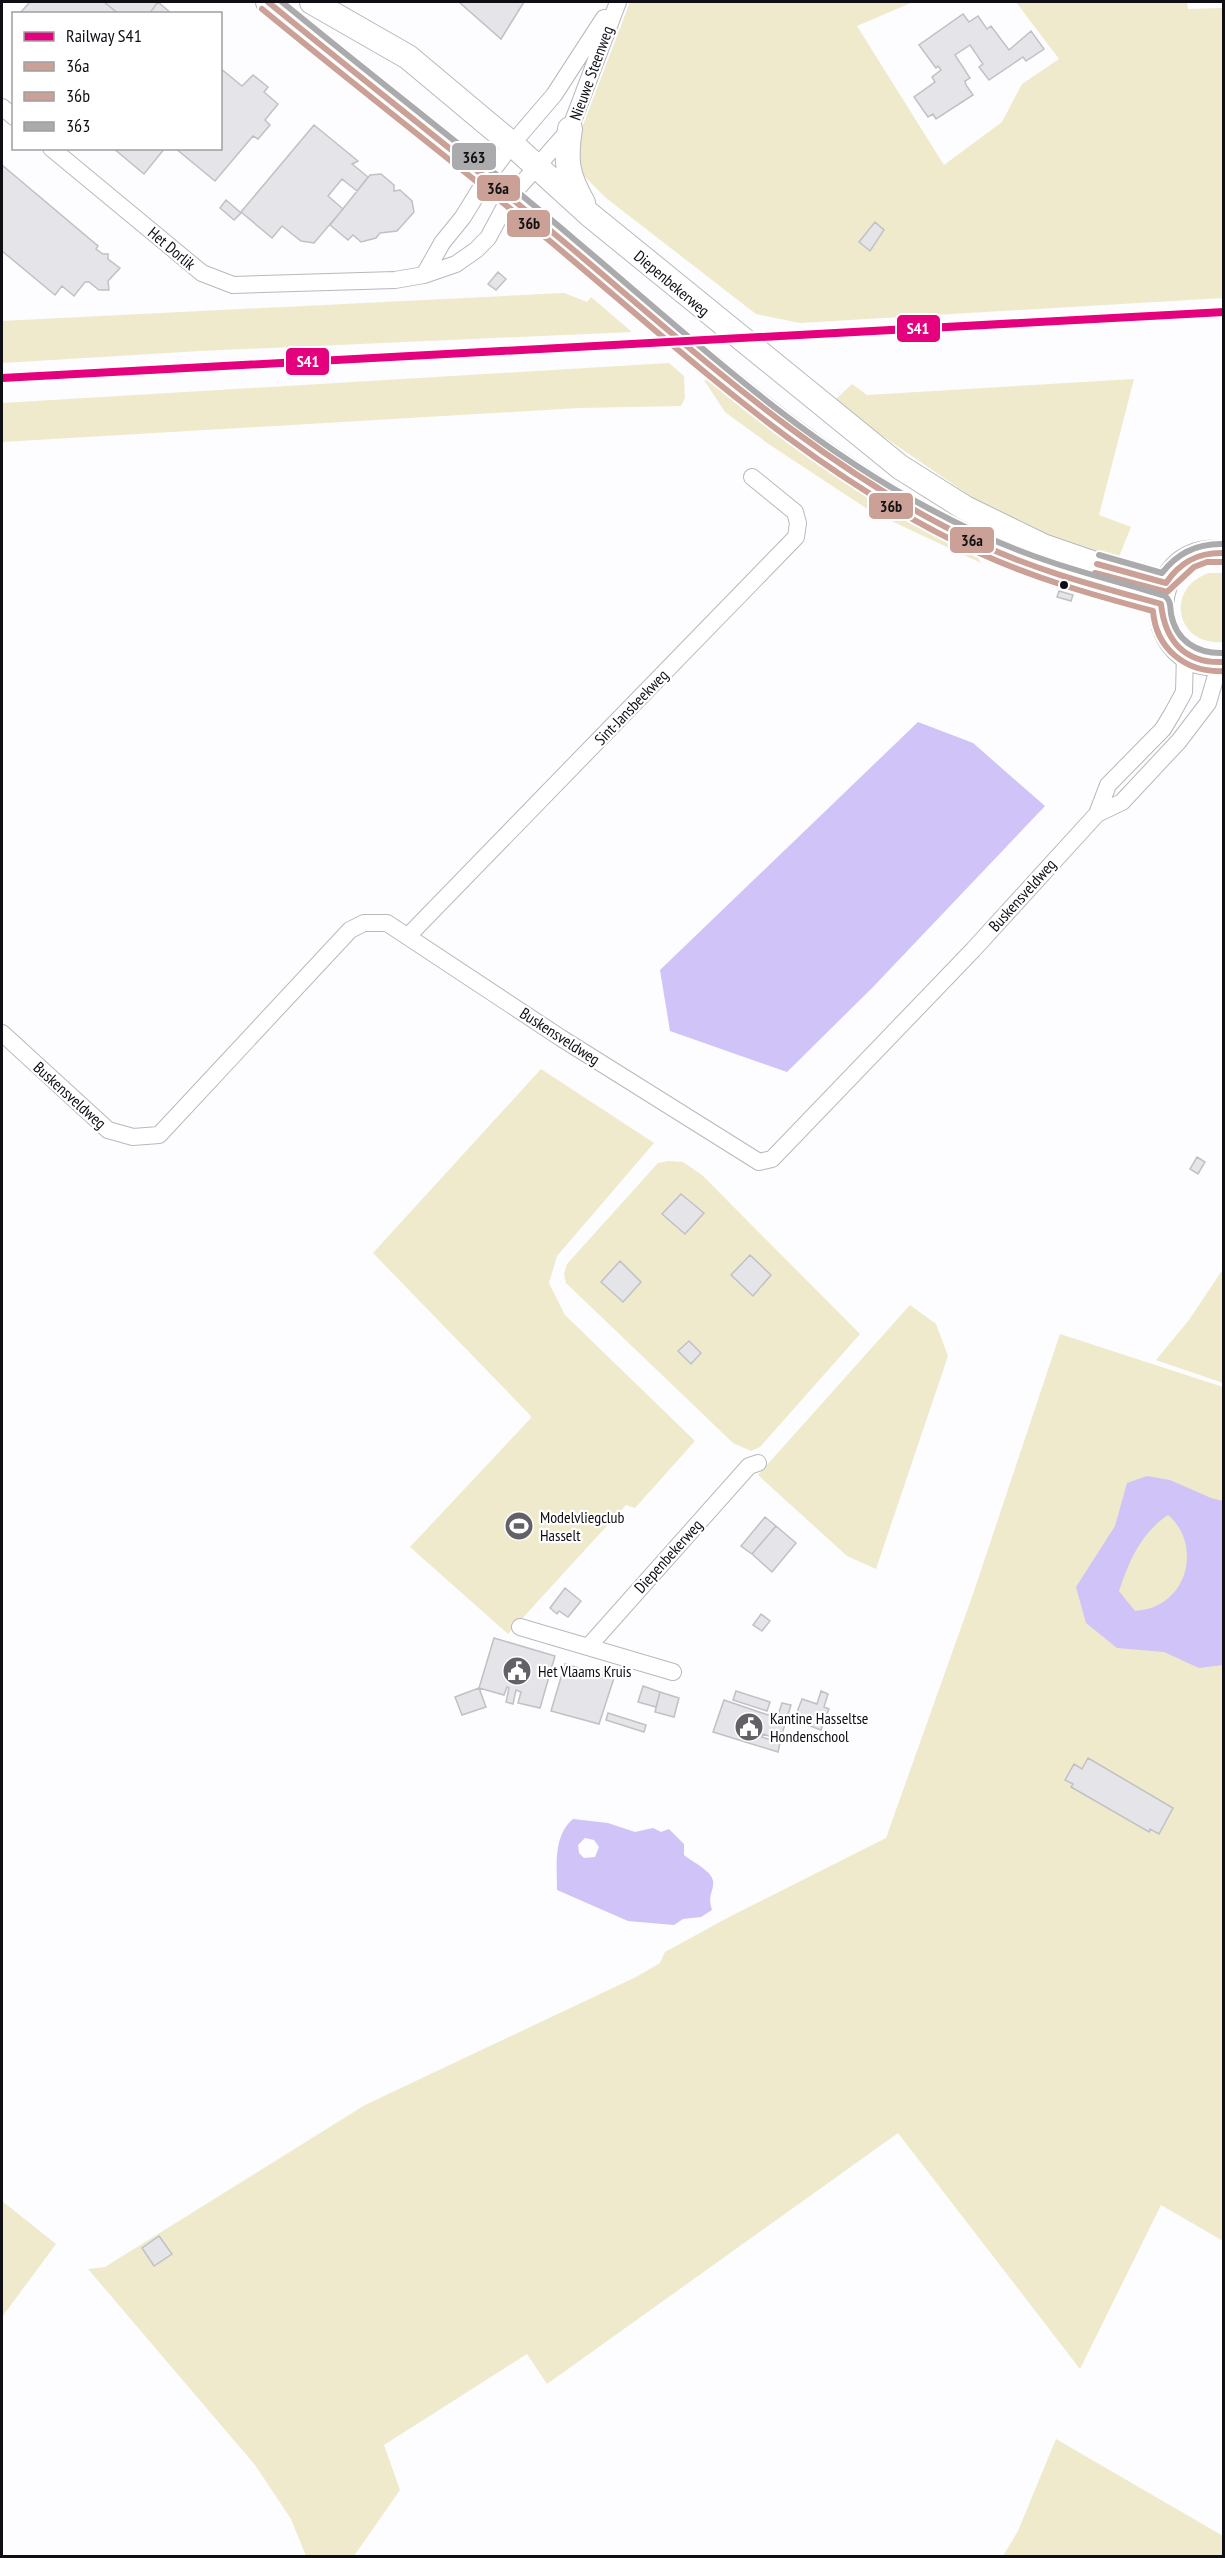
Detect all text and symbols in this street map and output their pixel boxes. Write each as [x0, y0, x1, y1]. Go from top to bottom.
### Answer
legend [12, 12, 222, 150]
street label: Nieuwe Steenweg [565, 23, 617, 123]
text: Railway S41 [66, 24, 142, 47]
text: 36a [66, 54, 89, 77]
text: 36b [66, 84, 90, 107]
text: 363 [66, 114, 90, 137]
line badge: 363 [451, 142, 497, 171]
text: 363 [463, 147, 485, 167]
line badge: 36a [476, 174, 521, 202]
text: 36a [487, 178, 509, 198]
line badge: 36b [506, 209, 551, 238]
text: 36b [518, 213, 540, 233]
street label: Het Dorlik [144, 222, 201, 274]
street label: Diepenbekerweg [630, 246, 714, 320]
line badge: S41 [896, 314, 941, 343]
text: S41 [907, 318, 929, 338]
line badge: S41 [285, 347, 330, 376]
text: S41 [297, 351, 319, 371]
line badge: 36b [868, 492, 914, 520]
text: 36b [880, 496, 902, 516]
line badge: 36a [949, 526, 995, 554]
text: 36a [961, 530, 983, 550]
unlabelled marker [1058, 579, 1070, 591]
street label: Sint-Jansbeekweg [590, 665, 672, 749]
street label: Buskensveldweg [984, 854, 1060, 936]
street label: Buskensveldweg [516, 1003, 604, 1069]
street label: Buskensveldweg [29, 1057, 111, 1133]
place label: Modelvliegclub Hasselt [540, 1507, 625, 1545]
sports icon: Modelvliegclub Hasselt [503, 1510, 535, 1542]
street label: Diepenbekerweg [630, 1515, 706, 1597]
public building icon: Het Vlaams Kruis [501, 1655, 533, 1687]
place label: Het Vlaams Kruis [538, 1661, 632, 1681]
place label: Kantine Hasseltse Hondenschool [770, 1708, 868, 1746]
public building icon: Kantine Hasseltse Hondenschool [733, 1711, 765, 1743]

